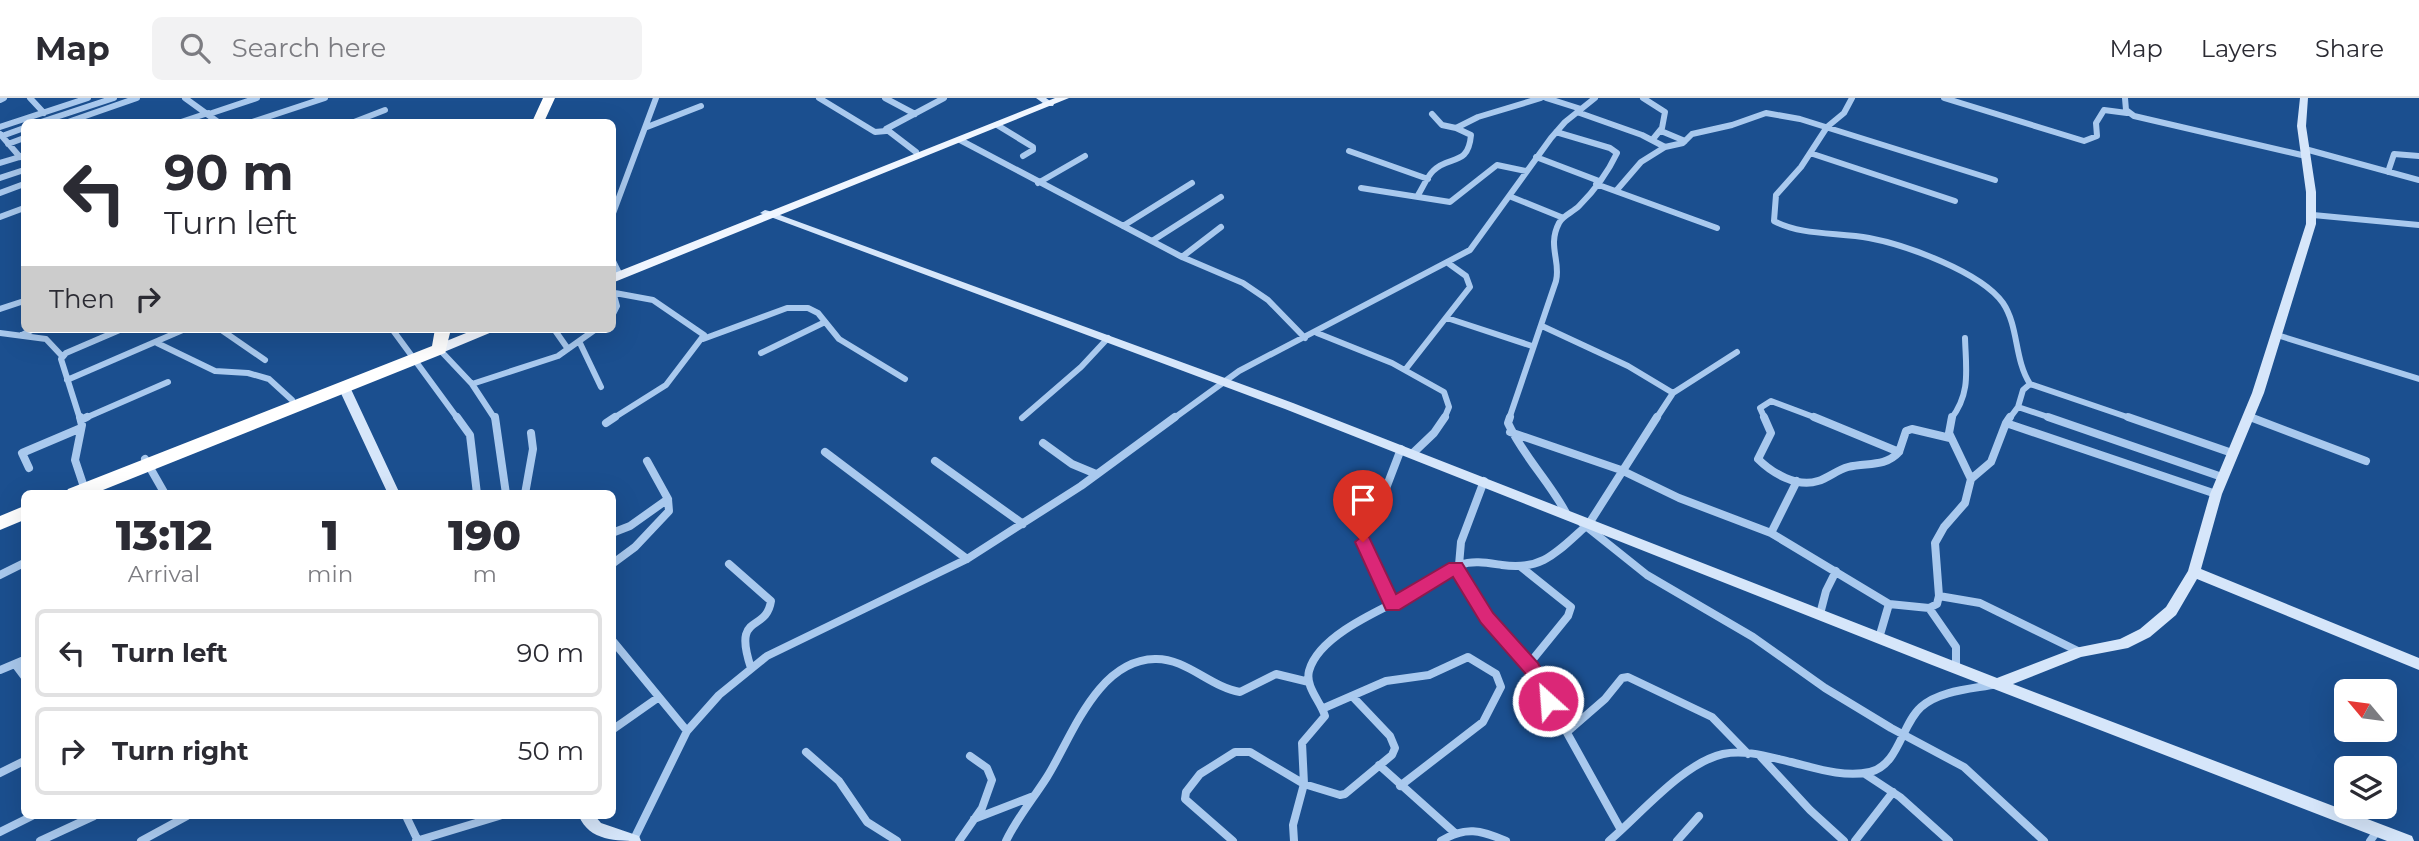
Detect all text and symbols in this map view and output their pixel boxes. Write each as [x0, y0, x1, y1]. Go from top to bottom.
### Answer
search box [152, 17, 642, 80]
text: Map [35, 28, 110, 68]
icon: search [176, 29, 214, 67]
text: Search here [232, 32, 386, 64]
text: Map [2109, 34, 2163, 63]
text: Layers [2201, 34, 2277, 63]
text: Share [2315, 34, 2384, 63]
text: 90 m [164, 143, 294, 202]
icon: left [49, 147, 140, 238]
text: Turn left [164, 203, 298, 242]
icon: right [129, 280, 167, 318]
text: Then [49, 283, 115, 315]
pin [1333, 470, 1393, 542]
icon: arrive [1344, 481, 1382, 519]
text: 13:12 [116, 509, 212, 561]
text: 1 [322, 509, 339, 561]
text: 190 [448, 509, 521, 561]
text: Arrival [128, 560, 200, 588]
text: min [307, 560, 353, 588]
text: m [472, 560, 497, 588]
icon: left [53, 634, 91, 672]
text: Turn left [112, 637, 228, 669]
text: 90 m [517, 637, 584, 669]
position arrow [1511, 664, 1585, 738]
north arrow [2334, 679, 2398, 742]
map controls [2334, 679, 2397, 819]
icon: right [53, 732, 91, 770]
text: Turn right [112, 735, 248, 767]
text: 50 m [518, 735, 584, 767]
button: layers [2334, 756, 2397, 819]

